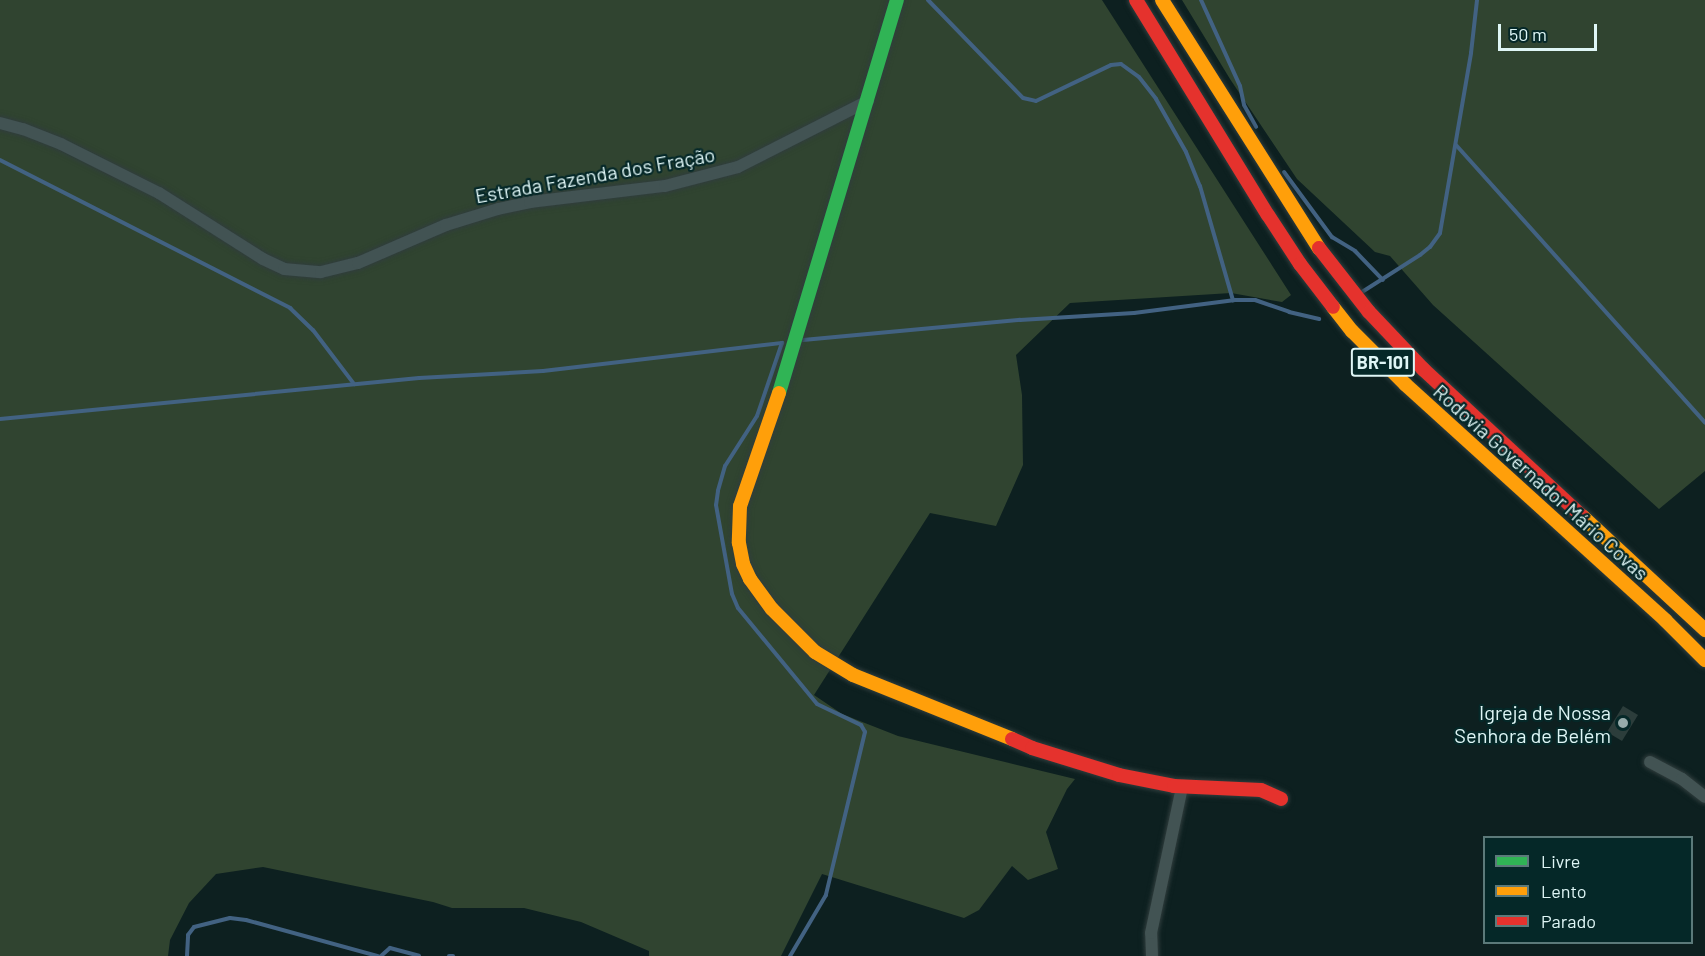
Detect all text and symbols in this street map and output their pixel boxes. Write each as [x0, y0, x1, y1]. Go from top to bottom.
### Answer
scale bar [1501, 12, 1600, 50]
text: 50 m [1509, 23, 1547, 45]
street label: Estrada Fazenda dos Fração [473, 142, 717, 208]
road number: BR-101 [1350, 347, 1416, 377]
street label: Rodovia Governador Mário Covas [1429, 379, 1653, 585]
place label: Igreja de Nossa Senhora de Belém [1454, 700, 1611, 747]
marker: Igreja de Nossa Senhora de Belém [1616, 716, 1630, 730]
legend [1483, 836, 1693, 944]
text: Livre [1541, 850, 1580, 872]
text: Lento [1541, 880, 1587, 902]
text: Parado [1541, 910, 1596, 932]

